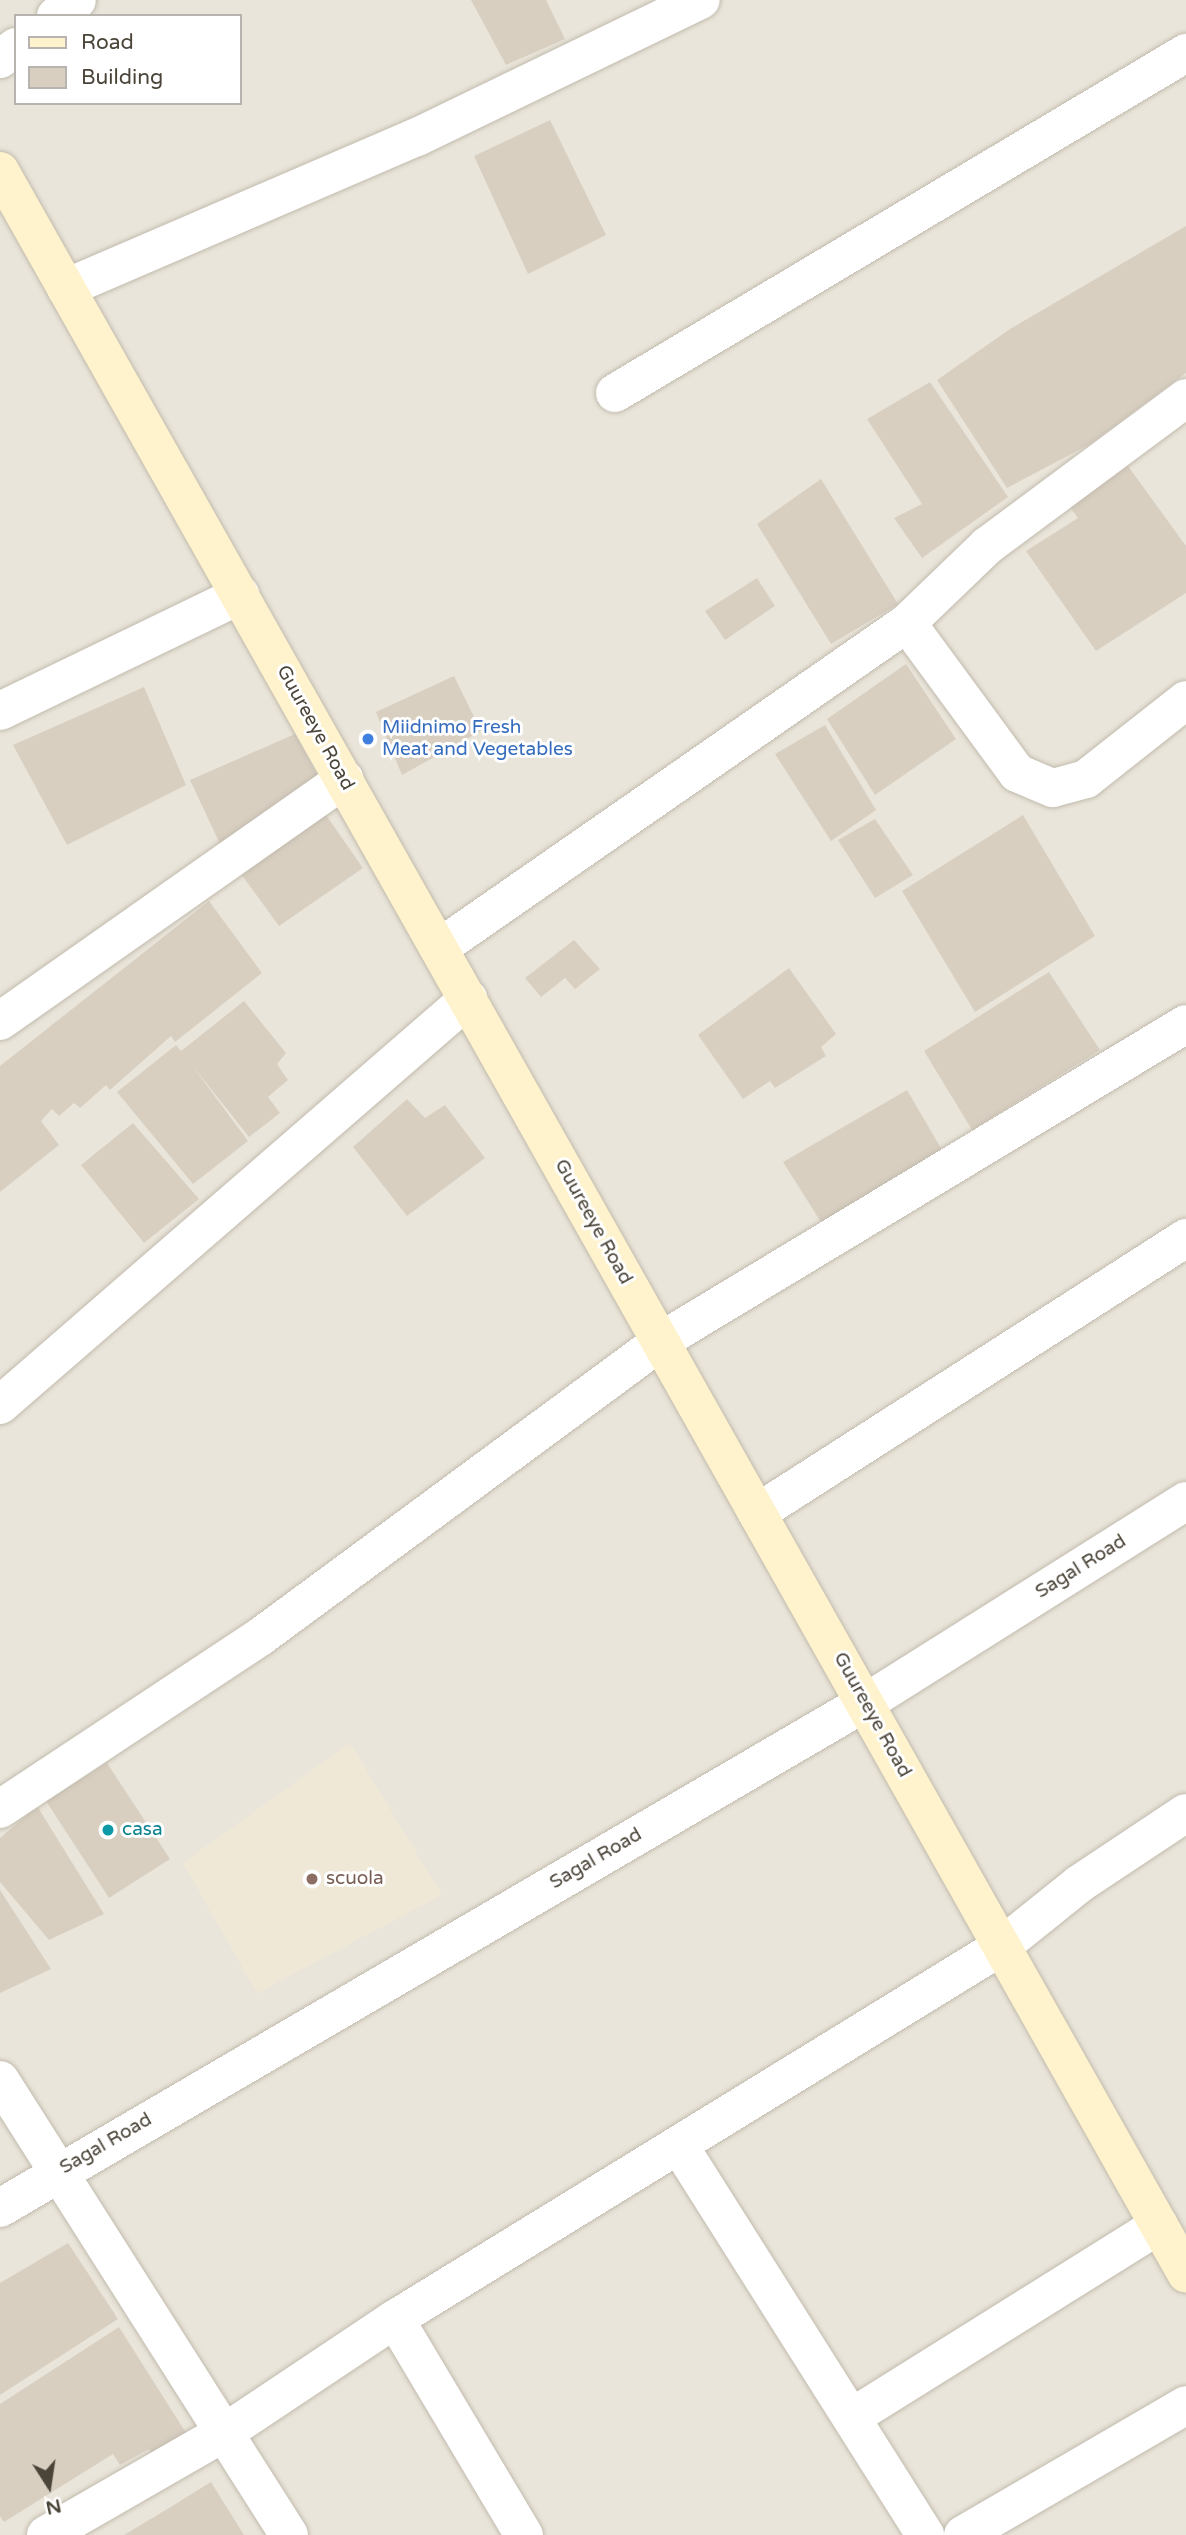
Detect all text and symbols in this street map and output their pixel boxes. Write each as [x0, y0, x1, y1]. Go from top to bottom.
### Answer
legend [14, 14, 242, 105]
text: Road [81, 30, 134, 55]
text: Building [81, 65, 163, 90]
street label: Guureeye Road [271, 661, 359, 795]
place label: Miidnimo Fresh Meat and Vegetables [382, 717, 573, 761]
marker: Miidnimo Fresh Meat and Vegetables [360, 731, 376, 747]
street label: Guureeye Road [549, 1155, 637, 1289]
street label: Sagal Road [1032, 1530, 1130, 1604]
street label: Guureeye Road [828, 1648, 916, 1782]
place label: casa [122, 1819, 163, 1841]
marker: casa [100, 1822, 116, 1838]
street label: Sagal Road [546, 1824, 646, 1894]
place label: scuola [326, 1868, 384, 1890]
marker: scuola [304, 1871, 320, 1887]
street label: Sagal Road [56, 2109, 156, 2179]
north arrow [14, 2451, 84, 2521]
text: N [44, 2494, 63, 2519]

